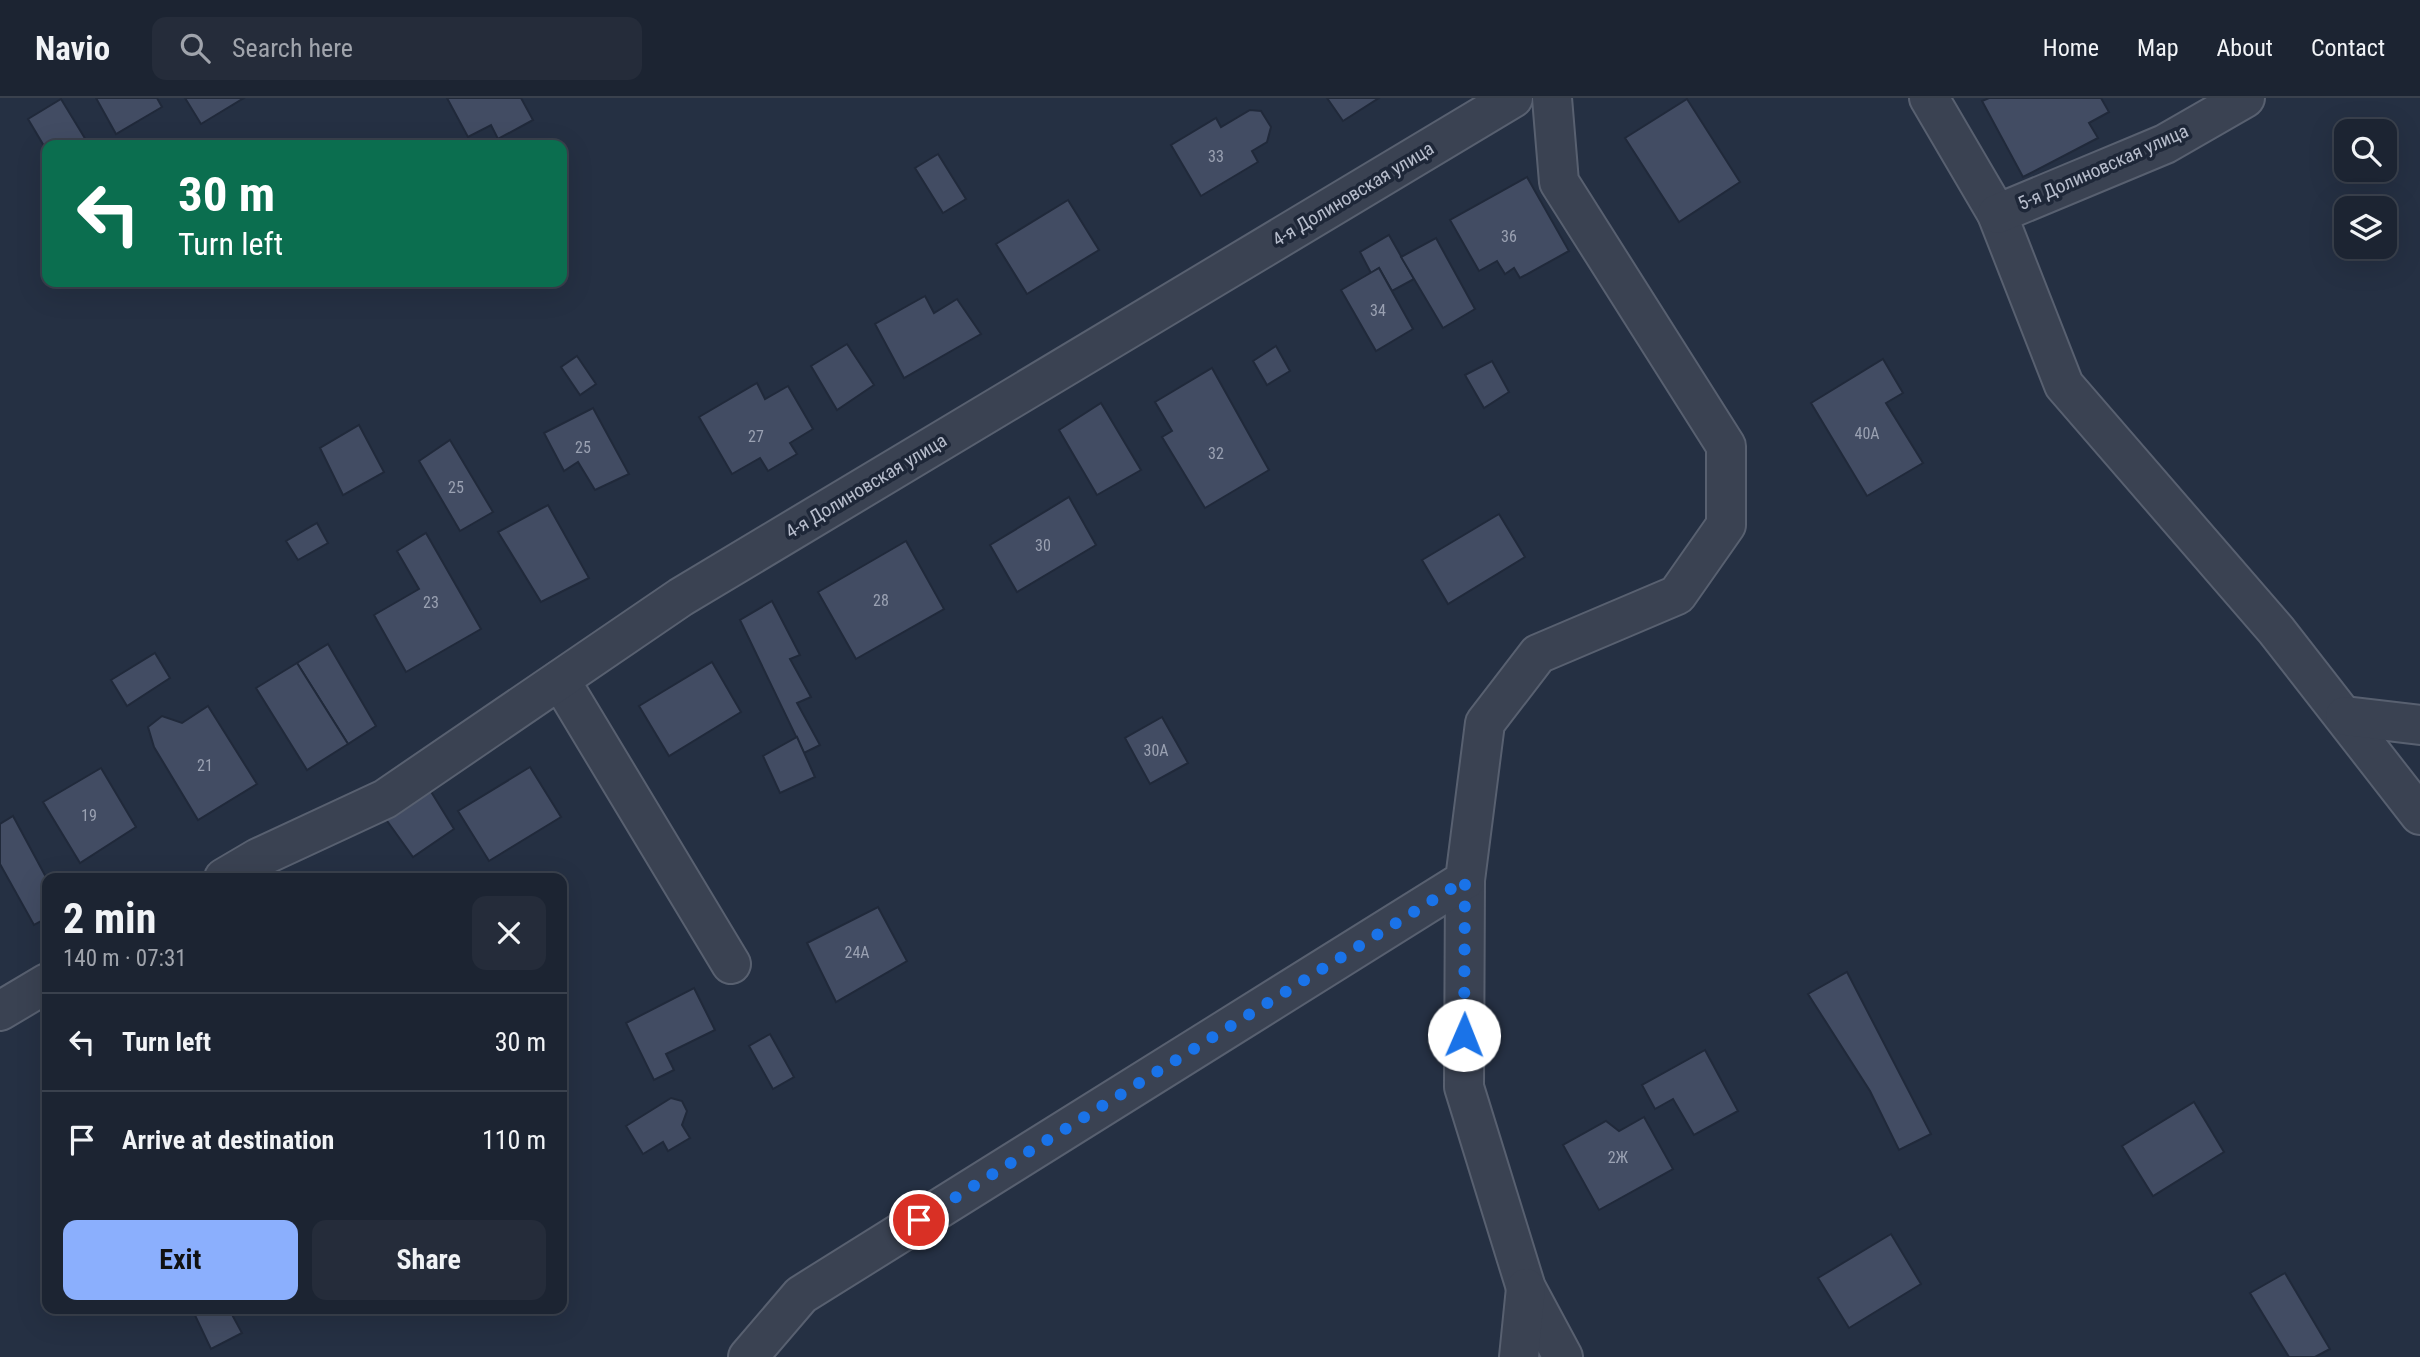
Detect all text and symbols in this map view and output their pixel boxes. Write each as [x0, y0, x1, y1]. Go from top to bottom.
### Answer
search box [152, 17, 642, 80]
text: Navio [35, 29, 110, 68]
icon: search [176, 29, 214, 67]
text: Search here [232, 33, 353, 63]
text: Home [2043, 34, 2099, 62]
text: Map [2137, 34, 2179, 62]
text: About [2217, 34, 2273, 62]
text: Contact [2311, 34, 2385, 62]
street label: 5-я Долиновская улица [2014, 119, 2192, 215]
map controls [2334, 119, 2397, 259]
button: search [2334, 119, 2397, 182]
street label: 4-я Долиновская улица [1268, 137, 1438, 251]
house number: 33 [1208, 147, 1224, 166]
text: 30 m [178, 166, 275, 223]
icon: left [63, 168, 154, 259]
button: layers [2334, 196, 2397, 259]
text: Turn left [178, 225, 283, 263]
house number: 36 [1501, 227, 1517, 246]
house number: 34 [1370, 301, 1386, 320]
house number: 40А [1854, 424, 1880, 443]
house number: 27 [748, 427, 764, 446]
street label: 4-я Долиновская улица [781, 429, 951, 543]
house number: 25 [575, 438, 591, 457]
house number: 32 [1208, 444, 1224, 463]
house number: 25 [448, 478, 464, 497]
house number: 30 [1035, 536, 1051, 555]
house number: 28 [873, 591, 889, 610]
house number: 23 [423, 593, 439, 612]
house number: 30А [1143, 741, 1169, 760]
house number: 21 [197, 756, 213, 775]
house number: 19 [81, 806, 97, 825]
text: 2 min [63, 894, 156, 943]
button: close [472, 896, 546, 970]
house number: 24А [844, 943, 870, 962]
text: 140 m · 07:31 [63, 945, 187, 972]
position arrow [1427, 998, 1501, 1072]
icon: left [63, 1023, 101, 1061]
text: Turn left [122, 1027, 211, 1057]
text: 30 m [495, 1027, 546, 1057]
icon: arrive [63, 1121, 101, 1159]
text: Arrive at destination [122, 1125, 334, 1155]
text: 110 m [482, 1125, 546, 1155]
house number: 2Ж [1608, 1148, 1629, 1167]
pin [889, 1190, 949, 1250]
icon: arrive [900, 1201, 938, 1239]
button: Exit [63, 1220, 298, 1300]
button: Share [312, 1220, 546, 1300]

